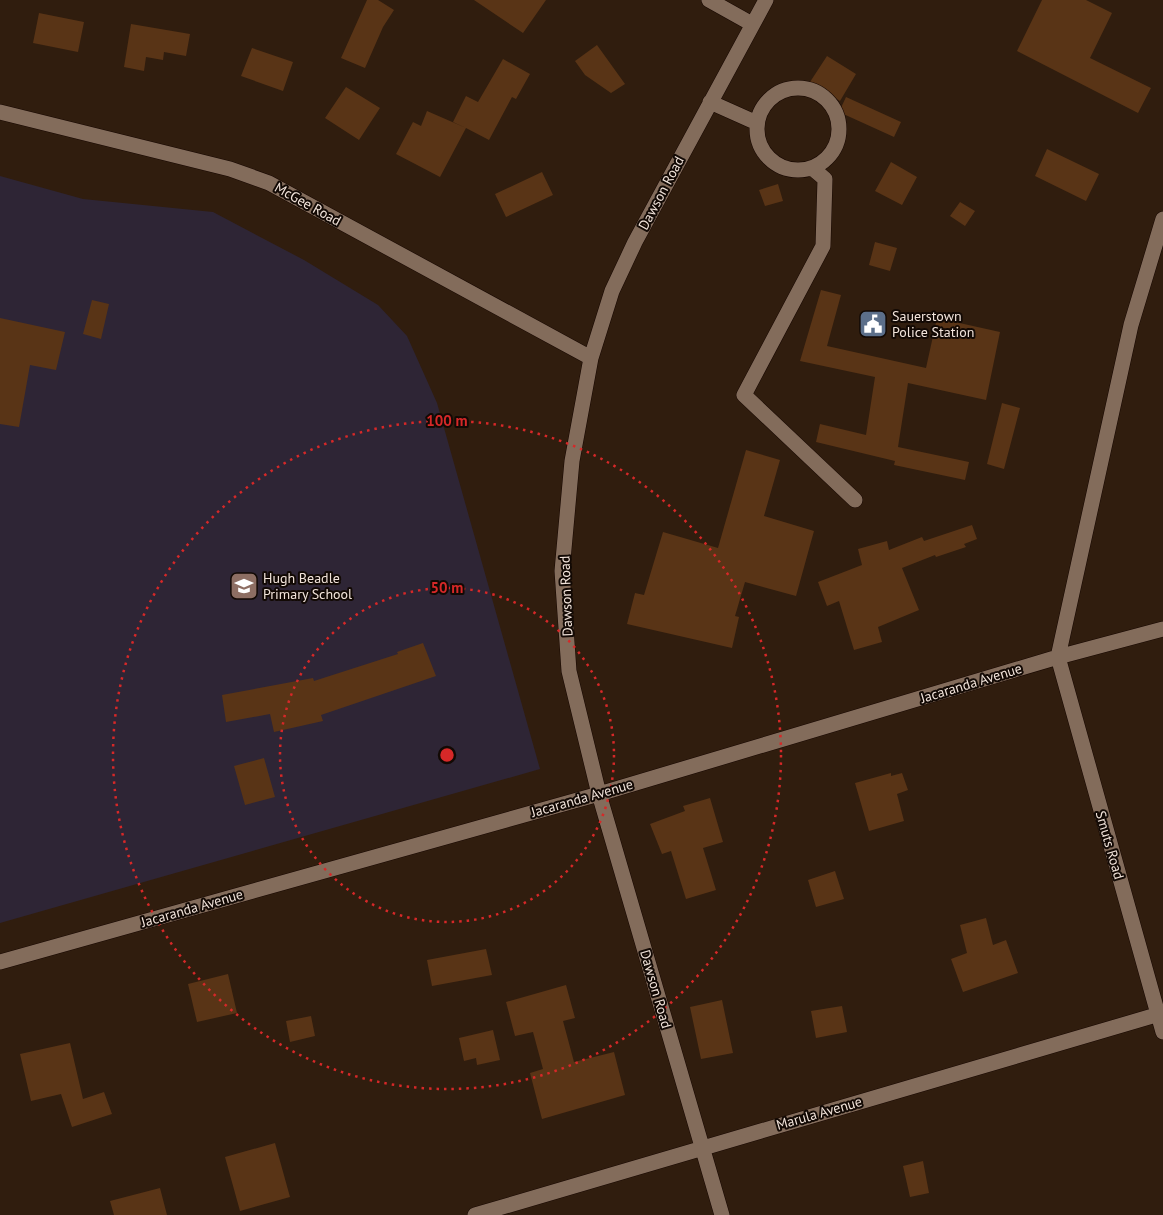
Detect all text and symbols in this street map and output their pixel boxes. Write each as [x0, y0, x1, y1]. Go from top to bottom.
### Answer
street label: Dawson Road [634, 153, 688, 233]
street label: McGee Road [272, 178, 344, 230]
place label: Sauerstown Police Station [892, 307, 974, 341]
public building icon: Sauerstown Police Station [858, 309, 888, 339]
text: 100 m [426, 411, 468, 430]
street label: Dawson Road [556, 555, 576, 637]
place label: Hugh Beadle Primary School [263, 569, 352, 603]
school or university icon: Hugh Beadle Primary School [229, 571, 259, 601]
text: 50 m [431, 578, 463, 597]
street label: Jacaranda Avenue [917, 659, 1024, 707]
centre of rings [438, 746, 456, 764]
street label: Jacaranda Avenue [528, 775, 635, 821]
street label: Smuts Road [1092, 809, 1128, 881]
street label: Jacaranda Avenue [138, 885, 245, 931]
street label: Dawson Road [636, 948, 676, 1030]
street label: Marula Avenue [774, 1092, 864, 1134]

